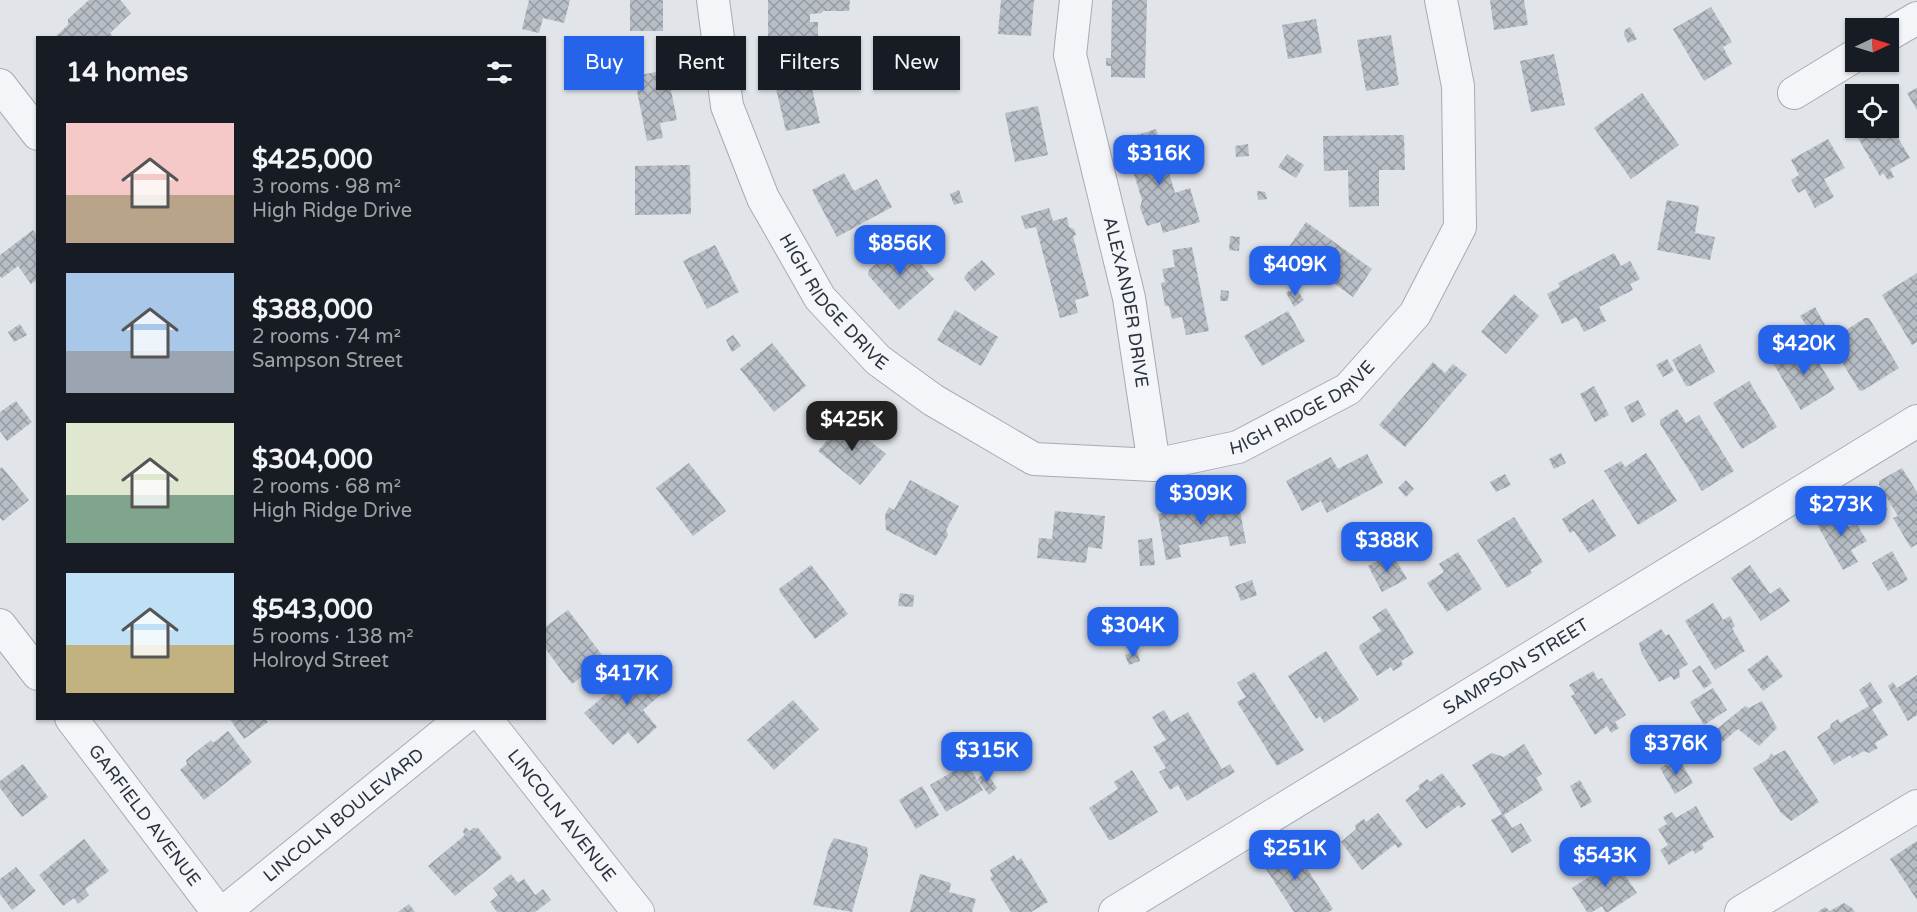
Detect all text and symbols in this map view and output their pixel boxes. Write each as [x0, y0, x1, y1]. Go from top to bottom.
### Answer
north arrow [1845, 18, 1899, 72]
map controls [1845, 18, 1899, 138]
chip: Buy [564, 36, 644, 90]
chip: Rent [656, 36, 746, 90]
chip: Filters [758, 36, 861, 90]
chip: New [873, 36, 960, 90]
icon: filters [483, 56, 516, 89]
text: 14 homes [66, 57, 188, 88]
button: locate [1845, 84, 1899, 138]
pin: $316K [1117, 135, 1201, 186]
text: $316K [1127, 142, 1191, 166]
text: $425,000 [252, 144, 372, 175]
icon: home [114, 147, 186, 219]
text: 3 rooms · 98 m² [252, 175, 401, 199]
text: High Ridge Drive [252, 199, 412, 223]
street label: ALEXANDER DRIVE [1099, 214, 1153, 389]
pin: $856K [858, 225, 942, 276]
street label: HIGH RIDGE DRIVE [775, 230, 893, 375]
text: $856K [868, 232, 932, 256]
pin: $409K [1253, 246, 1337, 297]
text: $409K [1263, 253, 1327, 277]
text: $388,000 [252, 294, 373, 325]
icon: home [114, 297, 186, 369]
text: 2 rooms · 74 m² [252, 325, 401, 349]
pin: $420K [1762, 325, 1846, 376]
text: $420K [1772, 332, 1836, 356]
text: Sampson Street [252, 349, 403, 373]
street label: HIGH RIDGE DRIVE [1227, 356, 1379, 460]
pin: $425K [810, 401, 894, 452]
text: $425K [820, 408, 884, 432]
text: $304,000 [252, 444, 373, 475]
icon: home [114, 447, 186, 519]
text: 2 rooms · 68 m² [252, 475, 401, 499]
pin: $309K [1159, 475, 1243, 526]
text: $309K [1169, 482, 1233, 506]
pin: $273K [1799, 486, 1883, 537]
text: $273K [1809, 493, 1873, 517]
text: High Ridge Drive [252, 499, 412, 523]
pin: $388K [1345, 522, 1429, 573]
text: $388K [1355, 529, 1419, 553]
text: $543,000 [252, 594, 373, 625]
icon: home [114, 597, 186, 669]
pin: $304K [1091, 607, 1175, 658]
text: $304K [1101, 614, 1165, 638]
street label: SAMPSON STREET [1439, 614, 1593, 720]
text: 5 rooms · 138 m² [252, 625, 414, 649]
text: Holroyd Street [252, 649, 389, 673]
pin: $417K [585, 655, 669, 706]
text: $417K [595, 662, 659, 686]
pin: $376K [1634, 725, 1718, 776]
pin: $315K [945, 732, 1029, 783]
text: $376K [1644, 732, 1708, 756]
text: $315K [955, 739, 1019, 763]
street label: GARFIELD AVENUE [84, 740, 205, 891]
street label: LINCOLN BOULEVARD [259, 743, 428, 887]
street label: LINCOLN AVENUE [503, 745, 621, 886]
pin: $251K [1253, 830, 1337, 881]
text: $251K [1263, 837, 1327, 861]
pin: $543K [1563, 837, 1647, 888]
text: $543K [1573, 844, 1637, 868]

